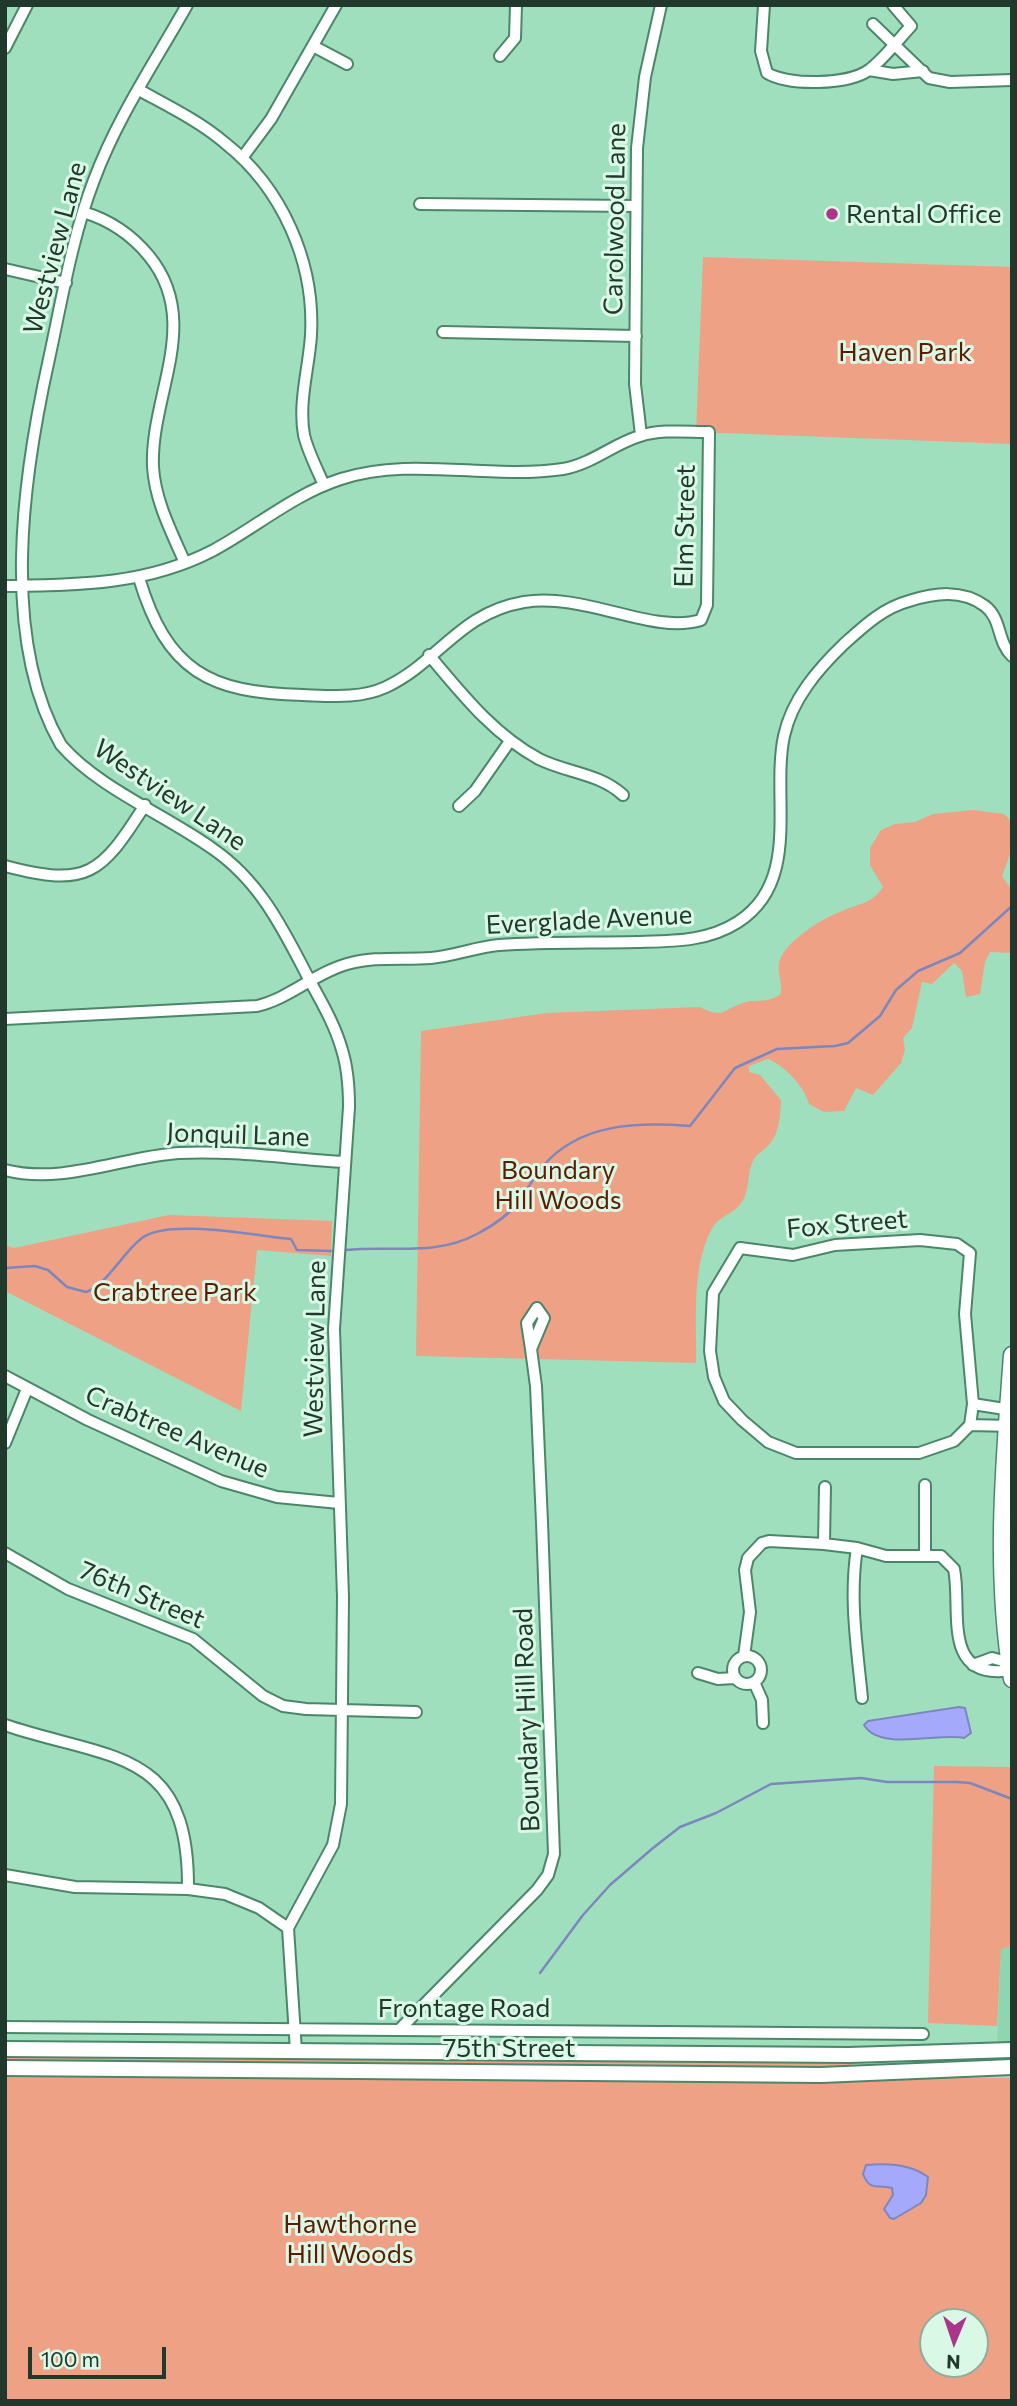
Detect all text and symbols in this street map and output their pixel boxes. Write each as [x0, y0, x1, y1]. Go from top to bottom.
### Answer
street label: Carolwood Lane [598, 123, 632, 315]
street label: Westview Lane [17, 158, 93, 338]
place label: Rental Office [846, 198, 1001, 230]
marker: Rental Office [824, 206, 840, 222]
park label: Haven Park [838, 336, 972, 368]
street label: Elm Street [668, 464, 702, 588]
street label: Westview Lane [88, 733, 252, 857]
street label: Everglade Avenue [485, 899, 693, 941]
street label: Jonquil Lane [166, 1117, 310, 1153]
park label: Boundary Hill Woods [495, 1154, 621, 1216]
street label: Fox Street [785, 1203, 909, 1245]
street label: Westview Lane [298, 1260, 332, 1438]
park label: Crabtree Park [93, 1276, 257, 1308]
street label: Crabtree Avenue [81, 1379, 273, 1485]
street label: 76th Street [74, 1555, 210, 1635]
street label: Boundary Hill Road [507, 1607, 547, 1833]
street label: Frontage Road [378, 1992, 550, 2024]
street label: 75th Street [443, 2032, 575, 2064]
park label: Hawthorne Hill Woods [283, 2208, 417, 2270]
north arrow [919, 2308, 989, 2378]
scale bar [32, 2332, 170, 2376]
text: 100 m [41, 2346, 100, 2371]
text: N [946, 2351, 961, 2374]

